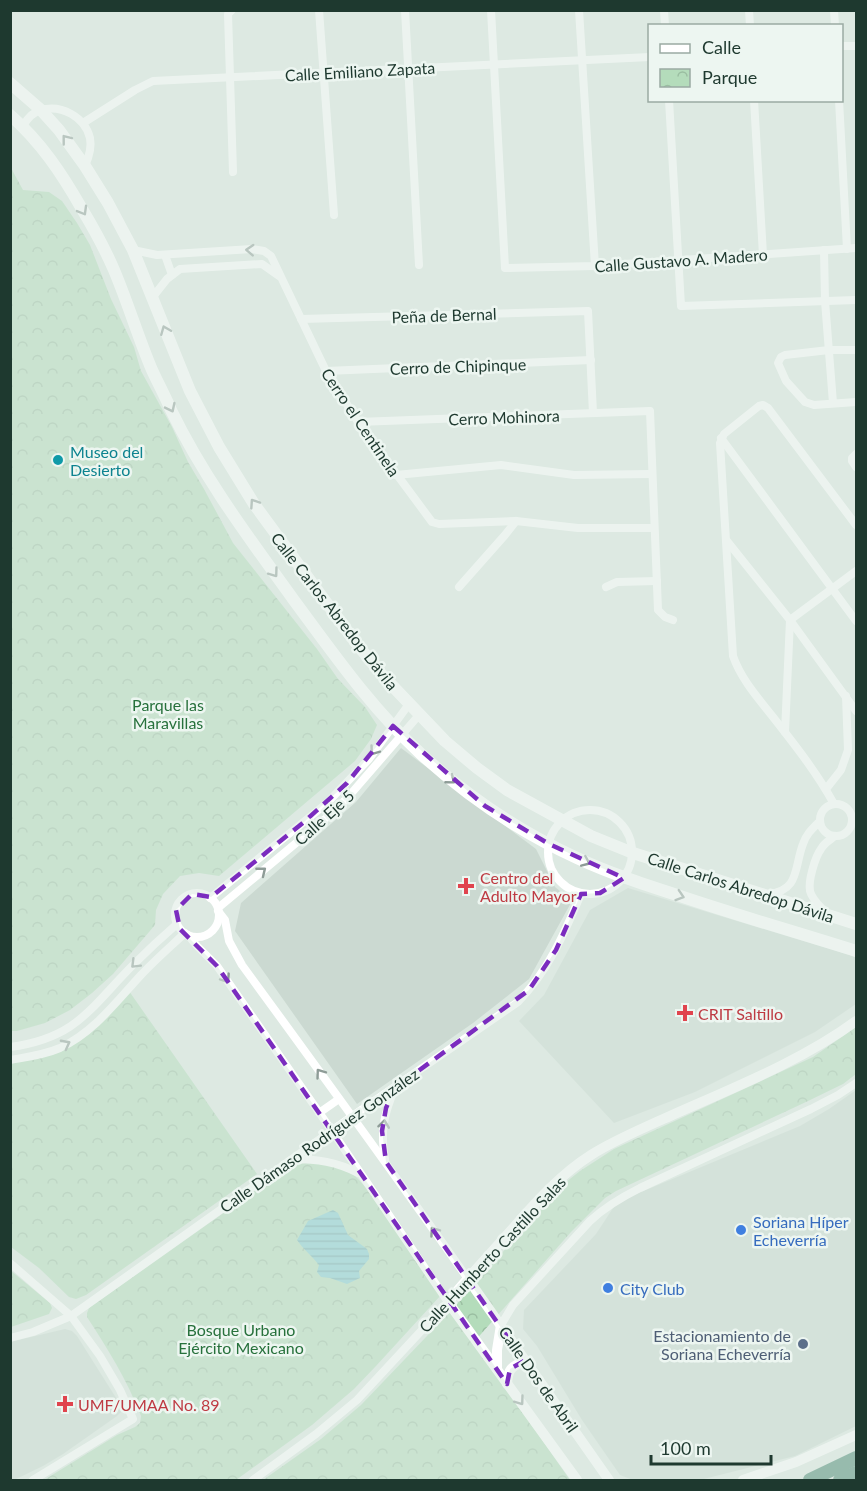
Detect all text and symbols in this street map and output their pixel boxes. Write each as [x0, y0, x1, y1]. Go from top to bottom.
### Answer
legend [648, 24, 843, 102]
text: Calle [702, 36, 741, 58]
street label: Calle Emiliano Zapata [284, 58, 436, 84]
text: Parque [702, 66, 757, 88]
one-way arrow [62, 135, 73, 146]
one-way arrow [76, 205, 88, 215]
one-way arrow [245, 244, 254, 257]
street label: Calle Gustavo A. Madero [594, 244, 768, 276]
street label: Peña de Bernal [391, 304, 497, 326]
one-way arrow [160, 325, 172, 336]
street label: Cerro de Chipinque [389, 354, 527, 378]
street label: Cerro el Centinela [318, 364, 404, 480]
one-way arrow [163, 402, 175, 413]
street label: Cerro Mohinora [448, 406, 560, 428]
place label: Museo del Desierto [70, 442, 143, 479]
marker: Museo del Desierto [51, 453, 65, 467]
one-way arrow [250, 499, 261, 510]
street label: Calle Carlos Abredop Dávila [268, 528, 402, 694]
one-way arrow [267, 566, 278, 577]
park label: Parque las Maravillas [132, 695, 204, 732]
one-way arrow [370, 745, 381, 756]
one-way arrow [444, 772, 455, 783]
street label: Calle Eje 5 [290, 785, 358, 849]
street label: Calle Carlos Abredop Dávila [645, 848, 837, 926]
one-way arrow [580, 855, 591, 867]
one-way arrow [255, 867, 266, 878]
place label: Centro del Adulto Mayor [480, 868, 577, 905]
marker: Centro del Adulto Mayor [457, 877, 475, 895]
one-way arrow [674, 889, 685, 902]
one-way arrow [131, 957, 142, 968]
one-way arrow [219, 973, 230, 984]
marker: CRIT Saltillo [676, 1004, 694, 1022]
place label: CRIT Saltillo [698, 1004, 783, 1023]
one-way arrow [60, 1040, 70, 1051]
street label: Calle Dámaso Rodríguez González [216, 1064, 422, 1216]
one-way arrow [316, 1068, 327, 1079]
one-way arrow [377, 1120, 389, 1129]
street label: Calle Humberto Castillo Salas [415, 1172, 569, 1336]
place label: Soriana Híper Echeverría [753, 1212, 849, 1249]
marker: Soriana Híper Echeverría [734, 1223, 748, 1237]
one-way arrow [430, 1226, 441, 1237]
place label: City Club [620, 1279, 685, 1298]
marker: City Club [601, 1281, 615, 1295]
park label: Bosque Urbano Ejército Mexicano [178, 1320, 304, 1357]
street label: Calle Dos de Abril [495, 1322, 583, 1436]
place label: Estacionamiento de Soriana Echeverría [653, 1326, 791, 1363]
marker: Estacionamiento de Soriana Echeverría [796, 1337, 810, 1351]
one-way arrow [512, 1394, 523, 1405]
marker: UMF/UMAA No. 89 [56, 1395, 74, 1413]
place label: UMF/UMAA No. 89 [78, 1395, 220, 1414]
scale bar [651, 1428, 771, 1466]
text: 100 m [660, 1437, 711, 1459]

